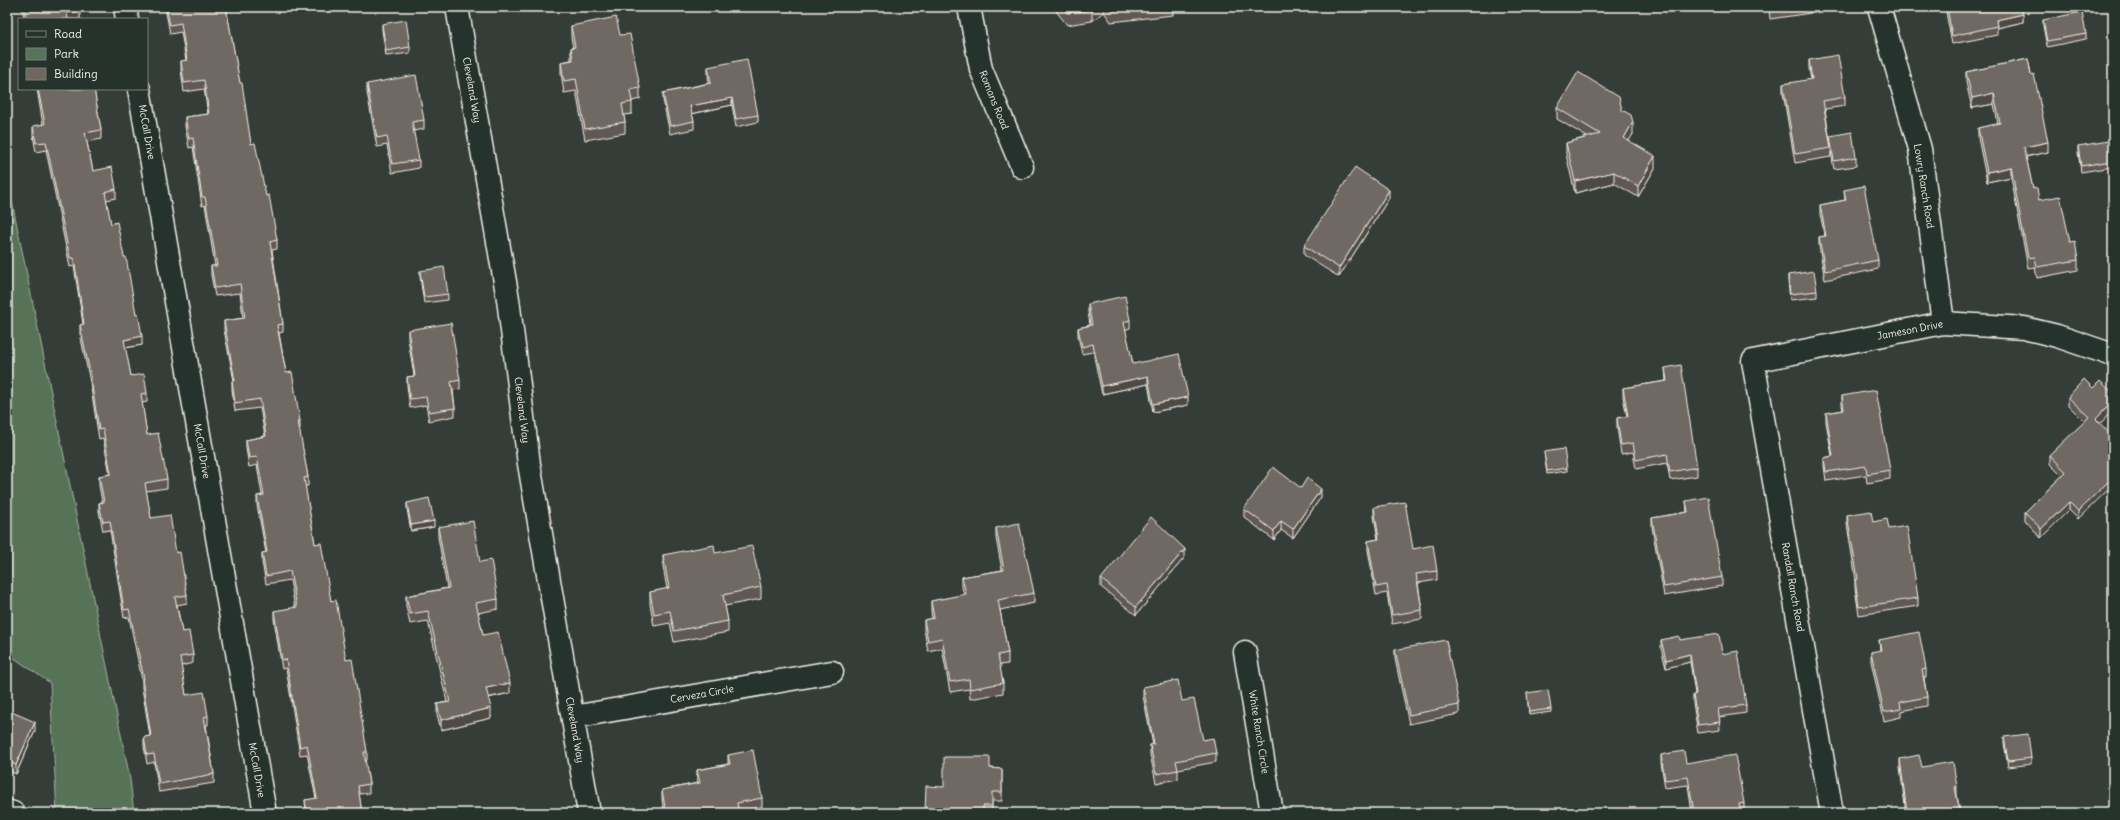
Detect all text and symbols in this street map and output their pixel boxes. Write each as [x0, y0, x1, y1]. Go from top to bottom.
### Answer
legend [18, 18, 148, 90]
text: Road [54, 26, 82, 41]
text: Park [54, 46, 79, 61]
street label: Cleveland Way [460, 56, 484, 124]
text: Building [54, 66, 98, 81]
street label: Romans Road [976, 69, 1012, 132]
street label: McCall Drive [136, 103, 158, 161]
street label: Lowry Ranch Road [1911, 143, 1937, 229]
street label: Jameson Drive [1876, 317, 1944, 343]
street label: Cleveland Way [511, 376, 533, 444]
street label: McCall Drive [191, 422, 213, 480]
street label: Randall Ranch Road [1779, 541, 1807, 633]
street label: Cerveza Circle [669, 682, 735, 706]
street label: White Ranch Circle [1246, 689, 1272, 775]
street label: Cleveland Way [563, 696, 587, 764]
street label: McCall Drive [246, 741, 268, 799]

